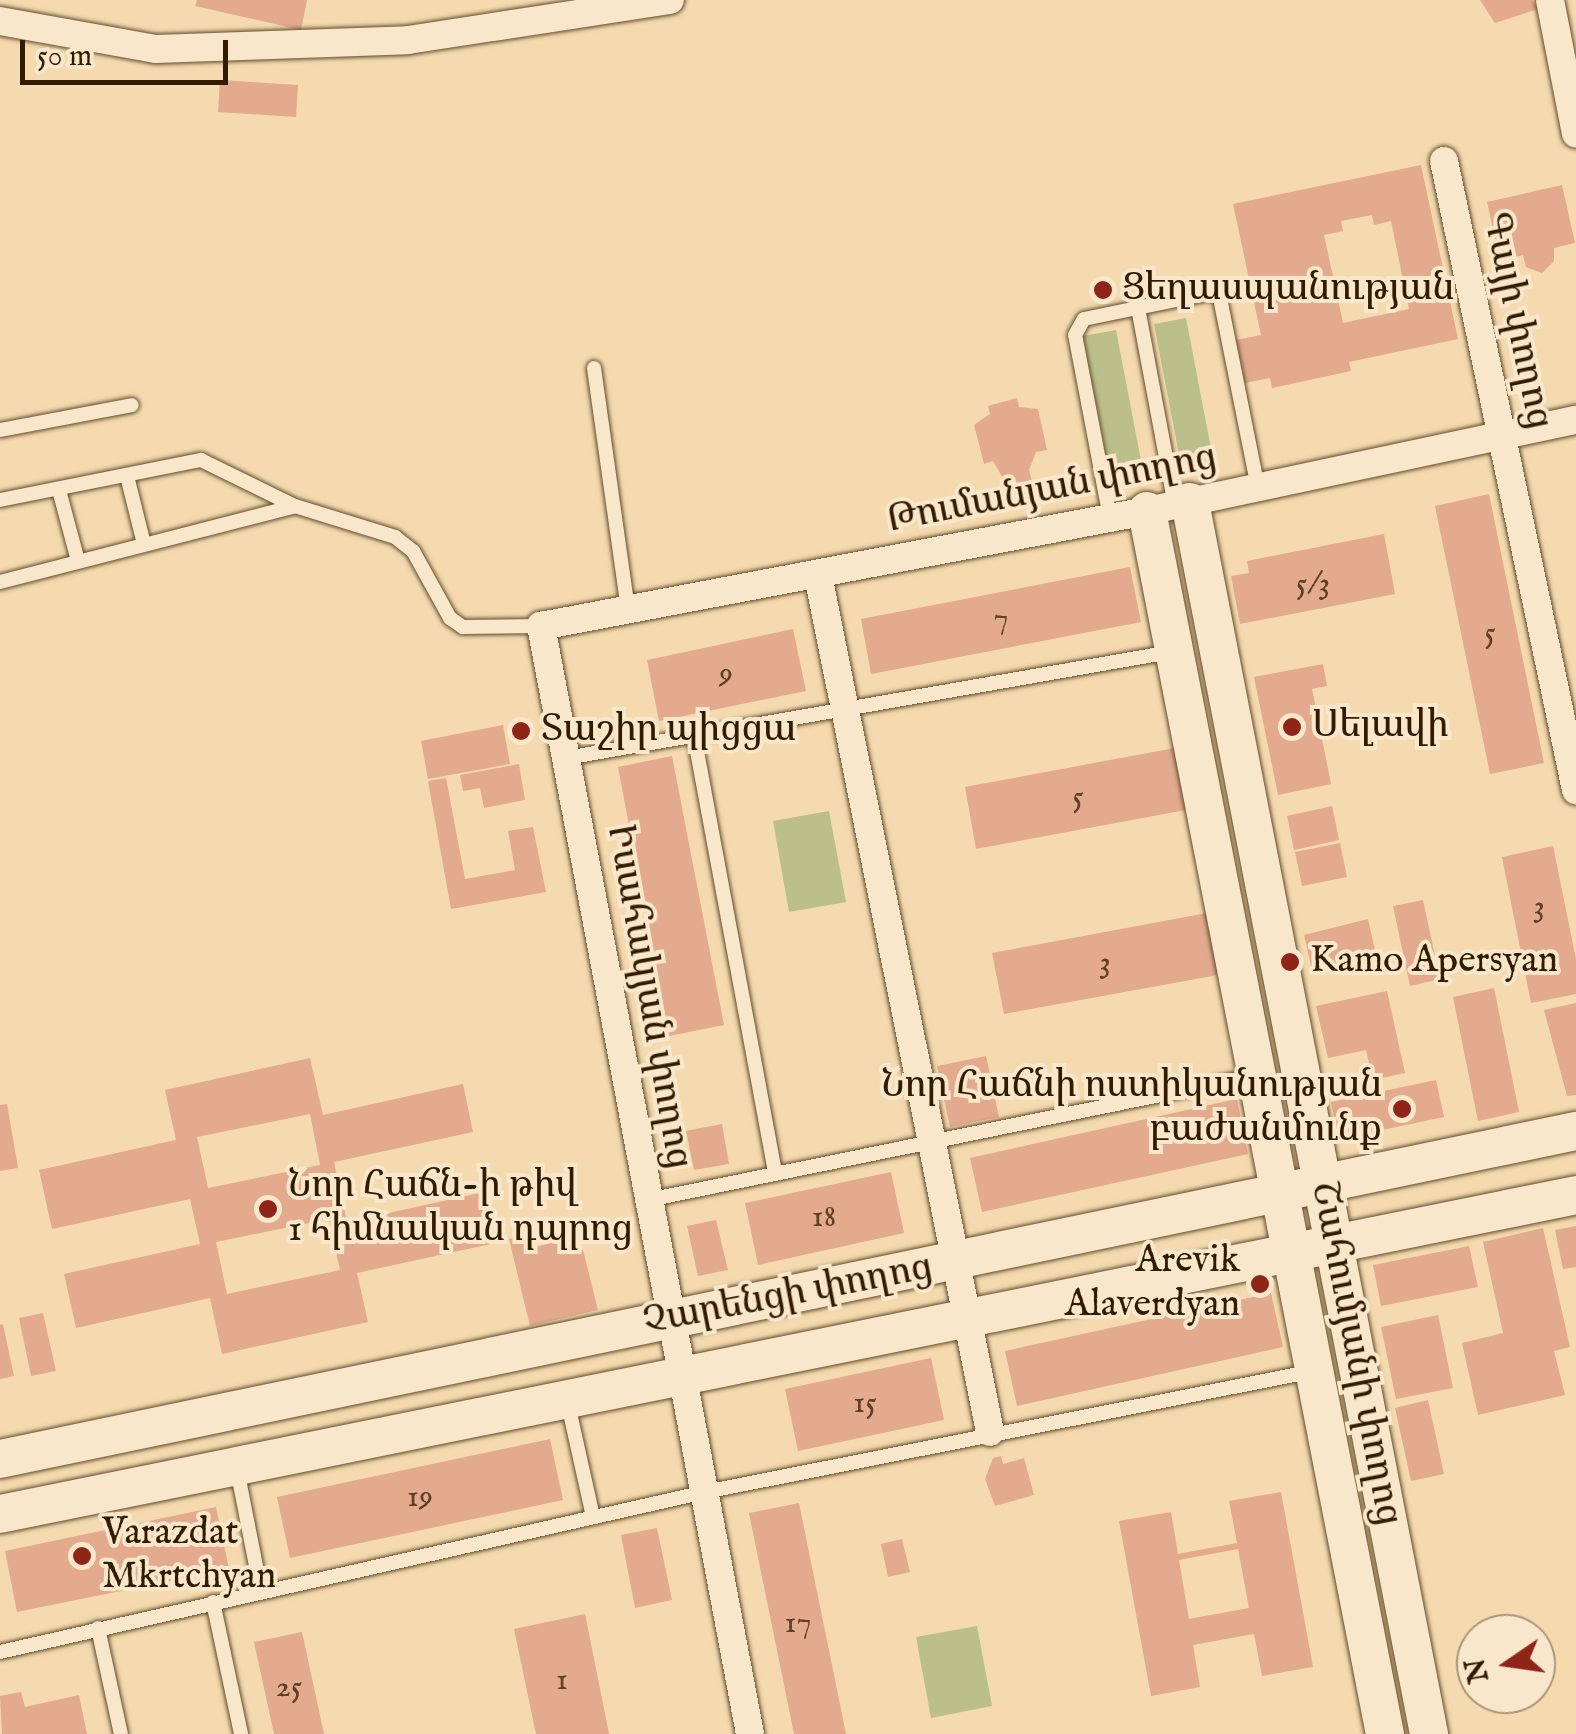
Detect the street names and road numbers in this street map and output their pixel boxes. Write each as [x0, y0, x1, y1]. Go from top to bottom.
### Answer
street label: Գայի փողոց [1471, 208, 1561, 434]
street label: Թումանյան փողոց [883, 436, 1221, 544]
street label: Իսահակյան փողոց [595, 821, 701, 1173]
street label: Շահումյանի փողոց [1299, 1178, 1411, 1530]
street label: Չարենցի փողոց [640, 1246, 936, 1346]

